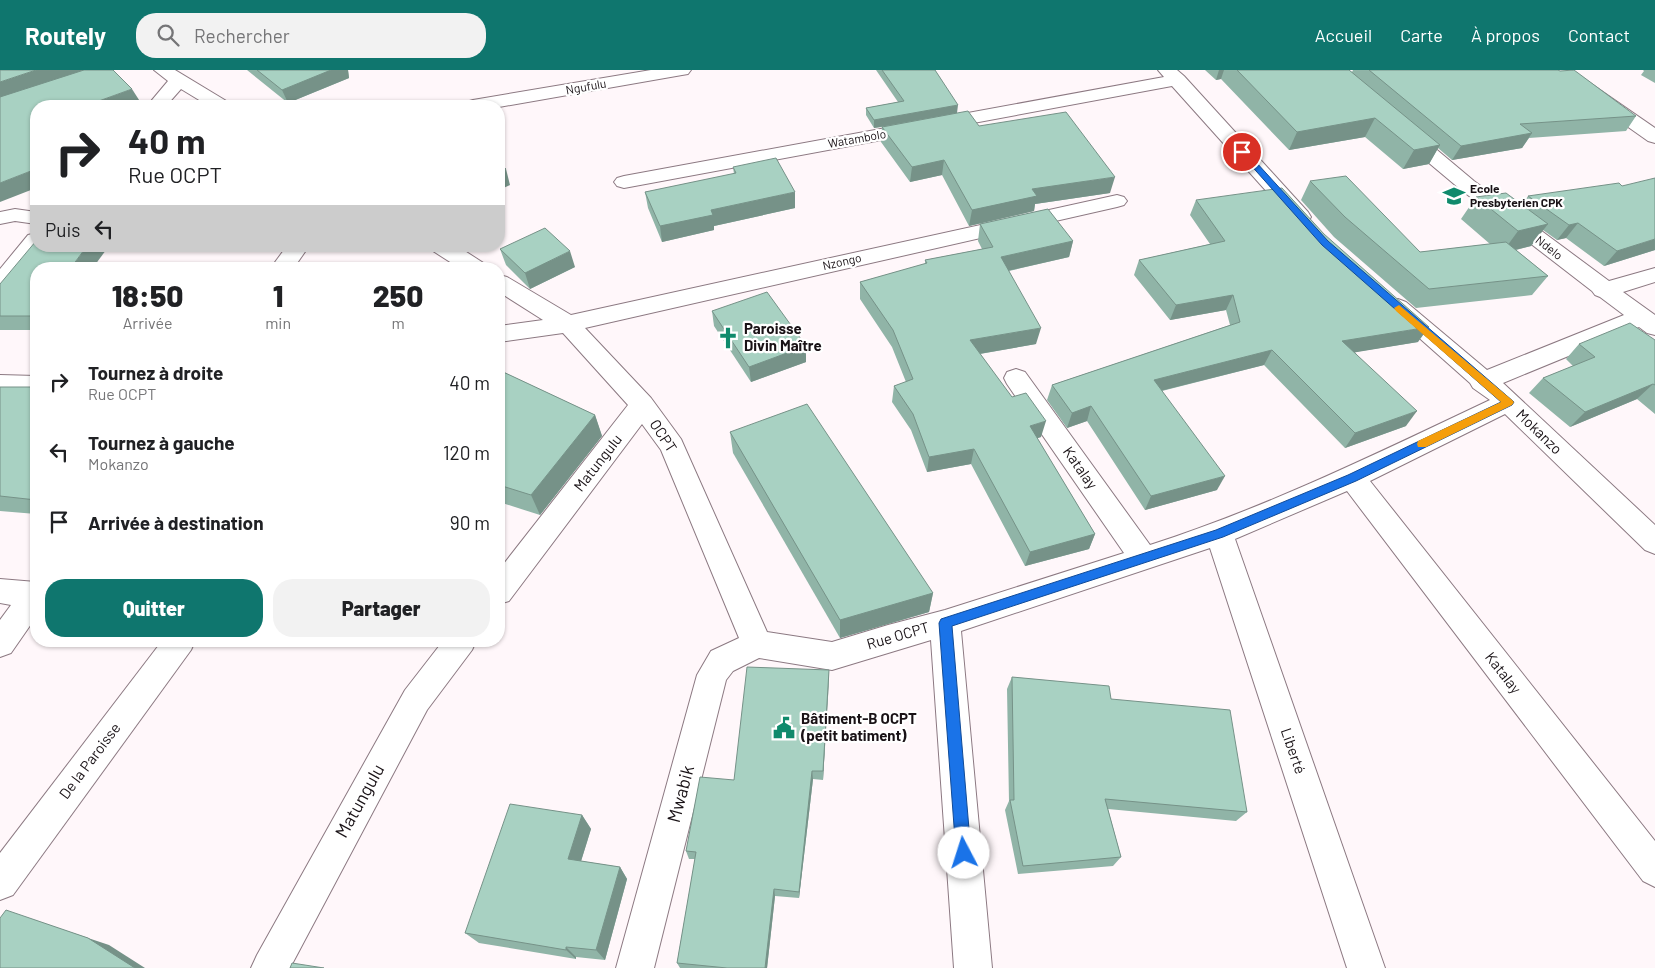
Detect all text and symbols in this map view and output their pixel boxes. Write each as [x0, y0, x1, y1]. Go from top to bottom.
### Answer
search box [136, 13, 486, 58]
text: Routely [25, 21, 106, 50]
icon: search [154, 21, 182, 49]
text: Rechercher [194, 24, 290, 47]
text: Accueil [1315, 24, 1372, 46]
text: Carte [1400, 24, 1443, 46]
text: À propos [1471, 24, 1540, 46]
text: Contact [1568, 24, 1630, 46]
street label: Ngufulu [564, 76, 607, 96]
text: 40 m [128, 119, 205, 161]
icon: right [45, 120, 110, 185]
street label: Watambolo [827, 126, 887, 150]
pin [1221, 131, 1263, 173]
icon: arrive [1228, 138, 1256, 166]
text: Rue OCPT [128, 161, 222, 187]
place label: Ecole Presbyterien CPK [1470, 181, 1563, 209]
school or university icon: Ecole Presbyterien CPK [1441, 183, 1467, 209]
icon: left [90, 215, 118, 243]
text: Puis [45, 218, 80, 241]
street label: Ndelo [1533, 232, 1566, 262]
street label: Nzongo [821, 250, 863, 272]
text: 18:50 [112, 277, 184, 313]
text: 1 [273, 277, 283, 313]
text: 250 [373, 277, 423, 313]
text: Arrivée [123, 313, 172, 332]
text: min [265, 313, 291, 332]
text: m [391, 313, 405, 332]
place label: Paroisse Divin Maître [744, 319, 822, 354]
church icon: Paroisse Divin Maître [715, 325, 741, 351]
text: Tournez à droite [88, 361, 224, 384]
icon: right [45, 368, 73, 396]
text: 40 m [449, 371, 490, 394]
text: Rue OCPT [88, 384, 156, 403]
street label: Mokanzo [1513, 405, 1566, 458]
street label: OCPT [647, 416, 681, 455]
street label: Matungulu [569, 430, 625, 495]
text: Tournez à gauche [88, 431, 235, 454]
icon: left [45, 438, 73, 466]
text: 120 m [443, 441, 490, 464]
street label: Katalay [1060, 443, 1102, 492]
text: Mokanzo [88, 454, 149, 473]
icon: arrive [45, 508, 73, 536]
text: Arrivée à destination [88, 511, 264, 534]
text: 90 m [450, 511, 490, 534]
button: Quitter [45, 579, 263, 637]
button: Partager [273, 579, 490, 637]
street label: Rue OCPT [864, 618, 931, 653]
street label: Katalay [1482, 648, 1526, 697]
place label: Bâtiment-B OCPT (petit batiment) [800, 709, 917, 744]
public building icon: Bâtiment-B OCPT (petit batiment) [771, 715, 797, 741]
street label: De la Paroisse [55, 719, 124, 802]
street label: Liberté [1278, 725, 1310, 776]
street label: Matungulu [330, 760, 388, 841]
street label: Mwabik [662, 763, 698, 825]
position arrow [937, 826, 989, 878]

